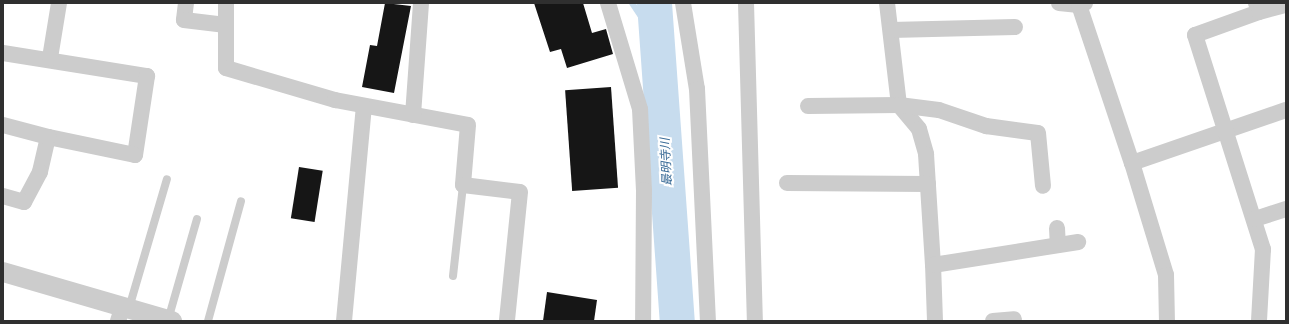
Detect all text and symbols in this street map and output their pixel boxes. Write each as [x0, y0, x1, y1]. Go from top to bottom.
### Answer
water label: 最明寺川 [658, 138, 674, 186]

